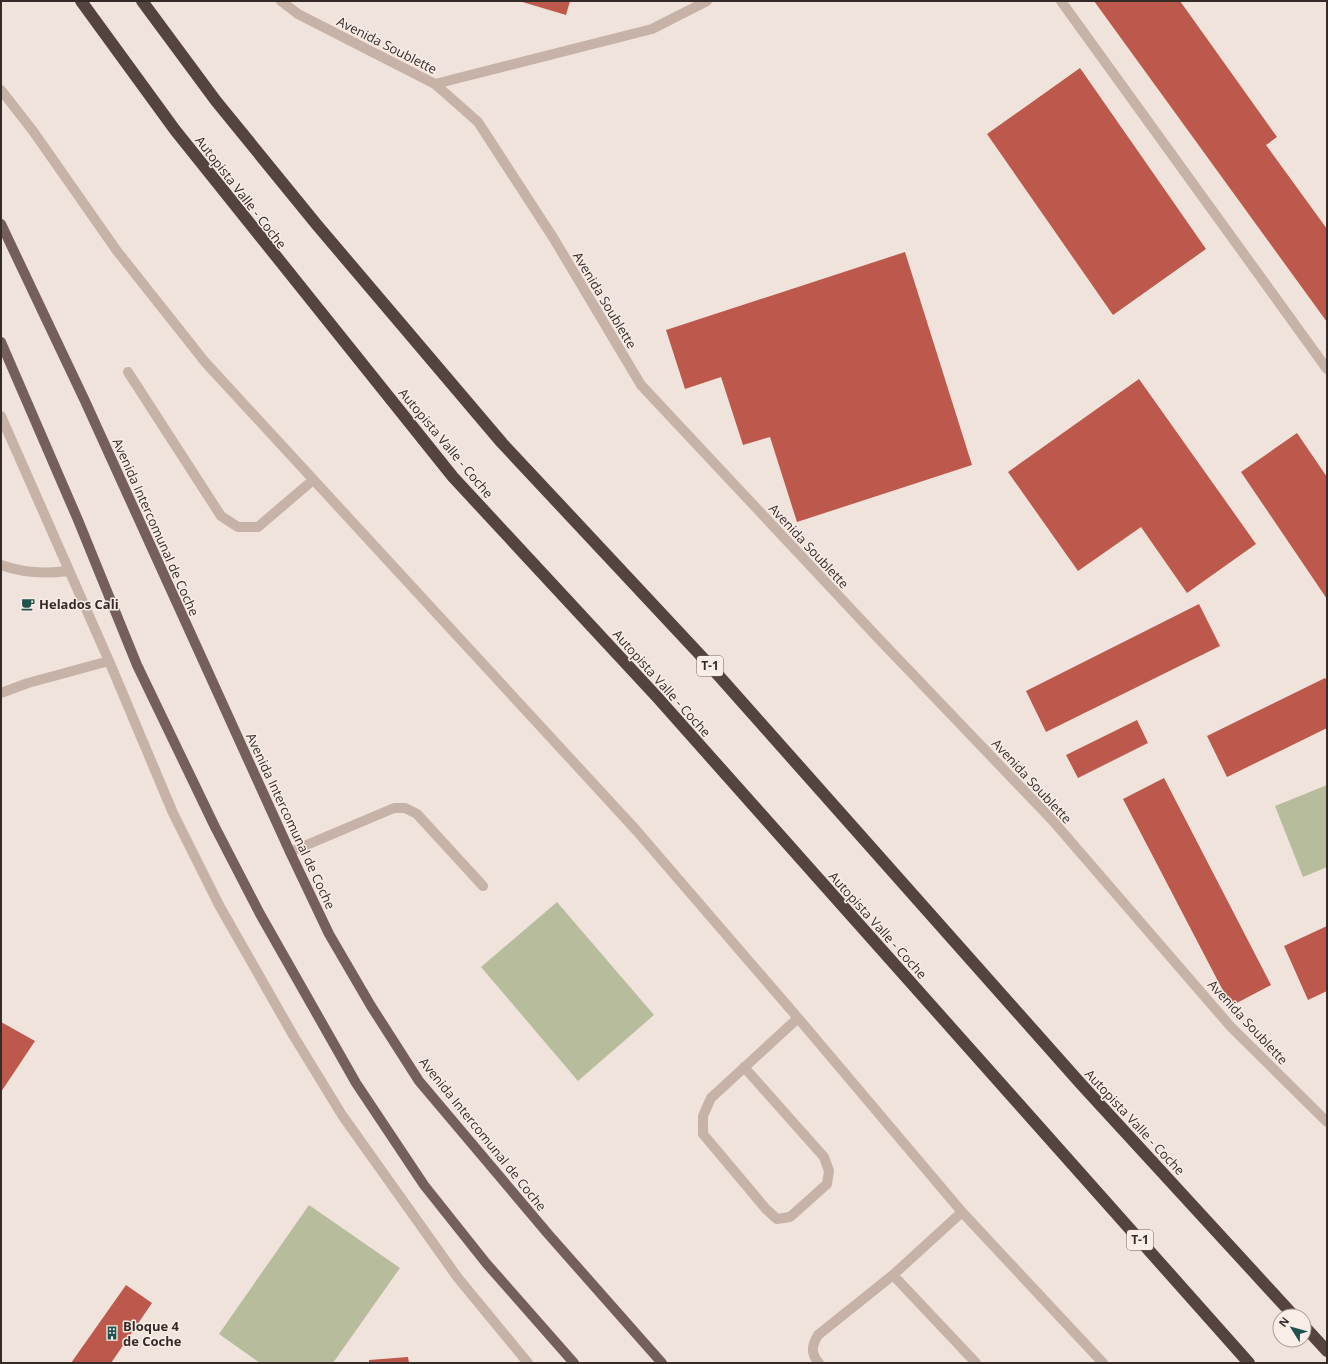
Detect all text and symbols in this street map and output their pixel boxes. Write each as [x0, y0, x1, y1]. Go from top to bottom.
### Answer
street label: Avenida Soublette [334, 12, 440, 78]
street label: Autopista Valle - Coche [191, 132, 291, 252]
street label: Avenida Soublette [569, 248, 641, 352]
street label: Autopista Valle - Coche [395, 384, 497, 502]
street label: Avenida Intercomunal de Coche [109, 435, 203, 619]
street label: Avenida Soublette [765, 500, 853, 592]
place label: Helados Cali [39, 595, 119, 613]
cafe icon: Helados Cali [20, 596, 36, 612]
street label: Autopista Valle - Coche [609, 625, 715, 741]
road number: T-1 [697, 656, 723, 676]
street label: Avenida Intercomunal de Coche [242, 730, 340, 912]
street label: Avenida Soublette [988, 735, 1076, 827]
street label: Autopista Valle - Coche [825, 867, 931, 983]
street label: Avenida Soublette [1204, 976, 1292, 1068]
street label: Avenida Intercomunal de Coche [415, 1053, 551, 1215]
street label: Autopista Valle - Coche [1081, 1065, 1189, 1179]
road number: T-1 [1127, 1230, 1153, 1250]
north arrow [1272, 1308, 1312, 1348]
text: N [1275, 1314, 1292, 1330]
place label: Bloque 4 de Coche [123, 1317, 182, 1350]
building icon: Bloque 4 de Coche [104, 1325, 120, 1341]

